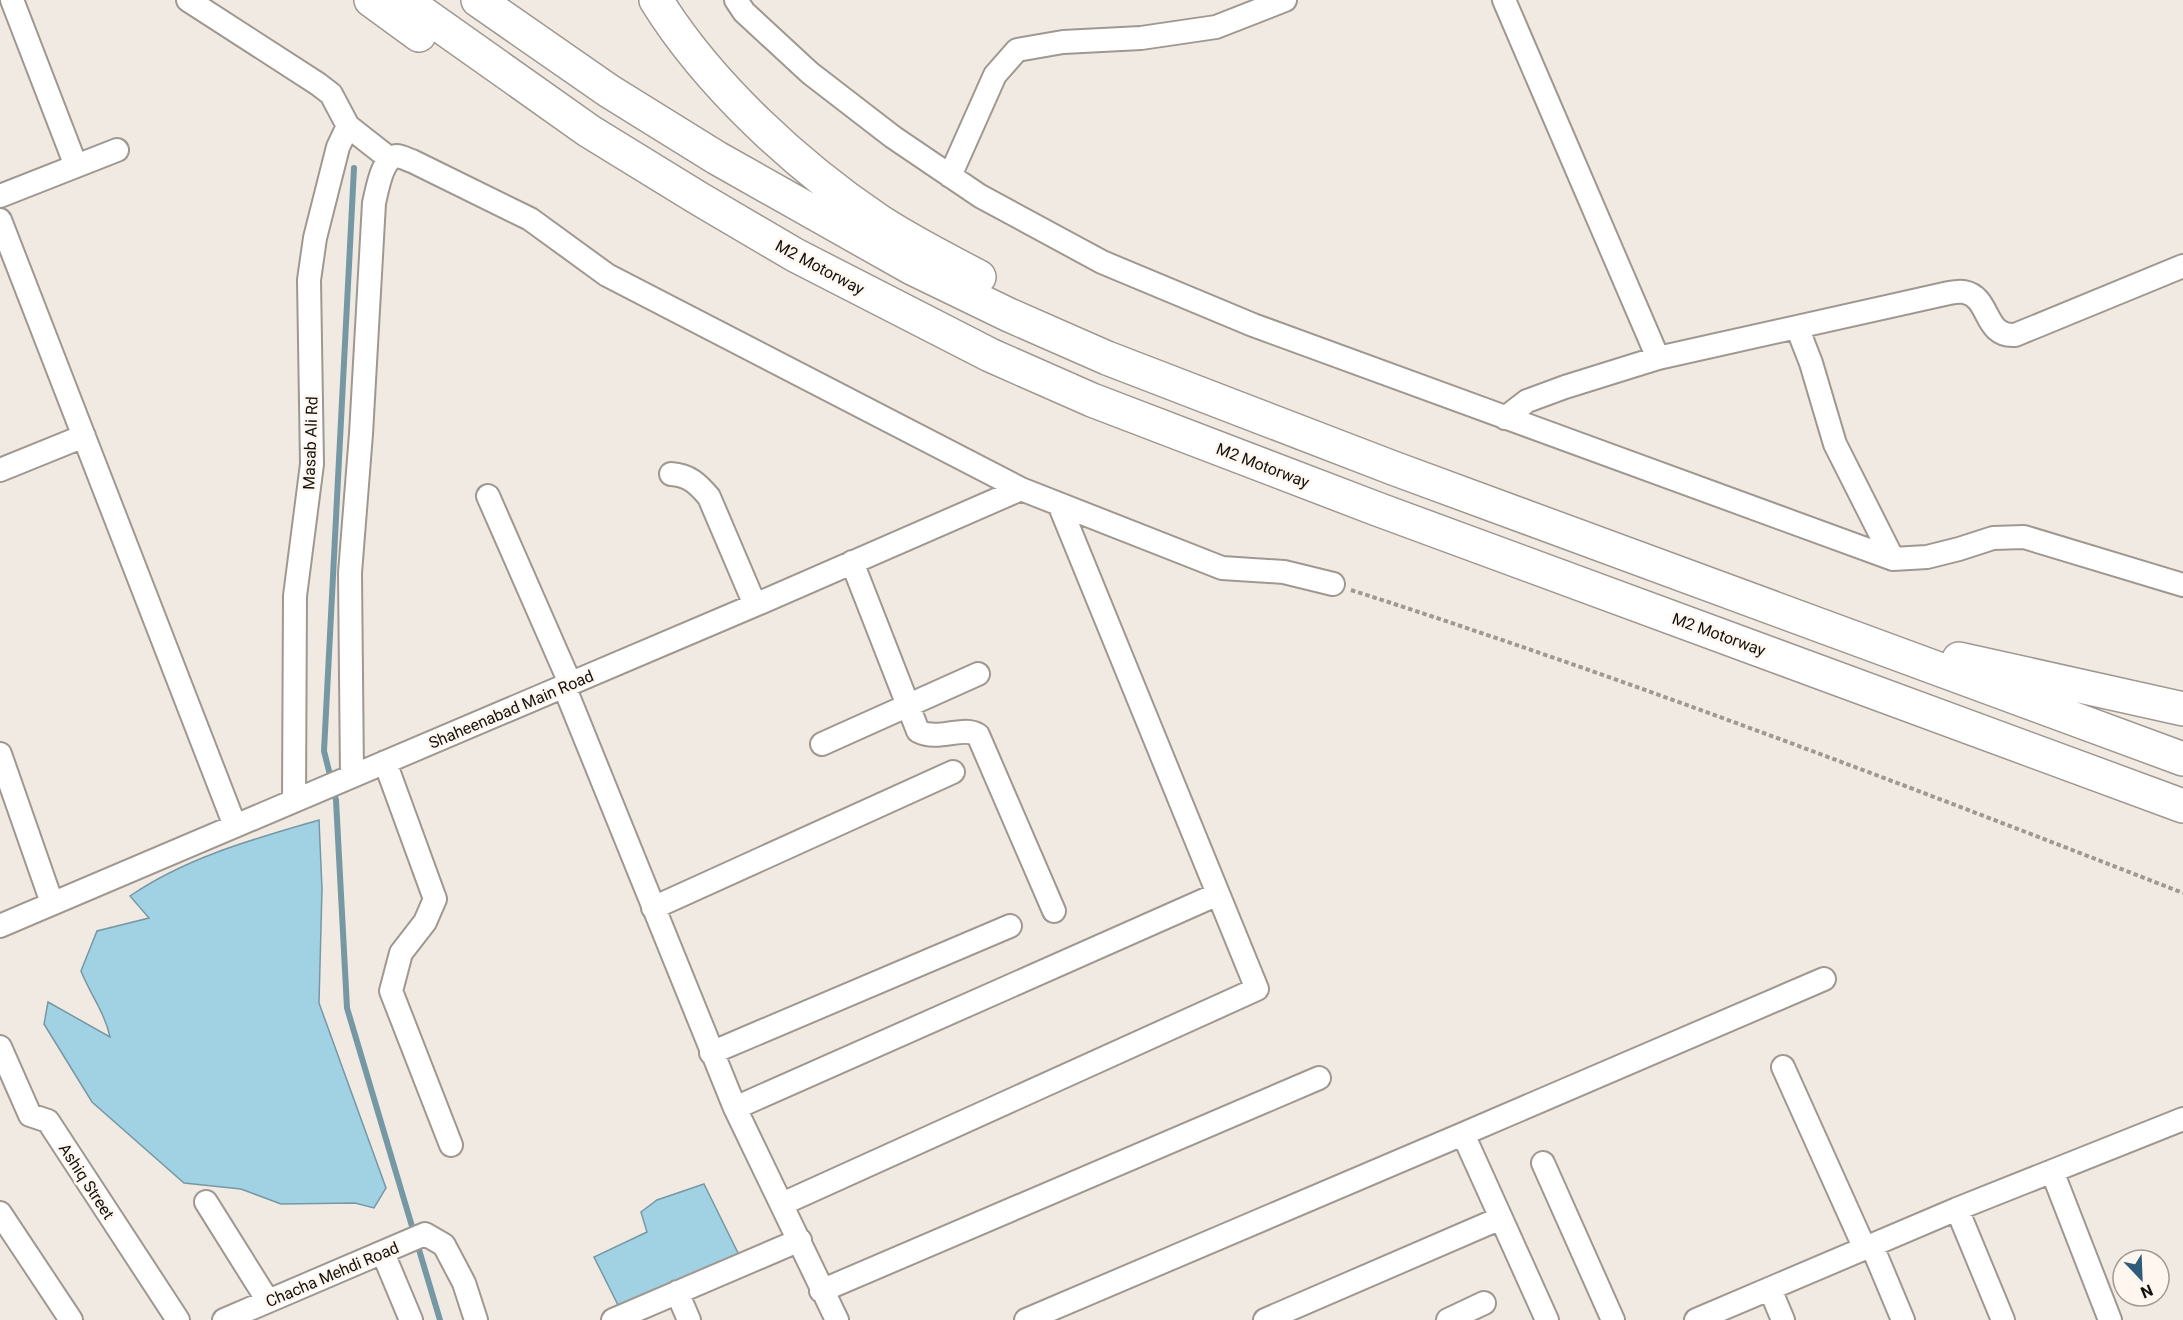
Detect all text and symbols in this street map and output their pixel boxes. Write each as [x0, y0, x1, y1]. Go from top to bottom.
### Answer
street label: M2 Motorway [772, 236, 868, 299]
street label: Masab Ali Rd [299, 396, 322, 490]
street label: M2 Motorway [1214, 439, 1312, 492]
street label: M2 Motorway [1670, 609, 1769, 660]
street label: Shaheenabad Main Road [426, 666, 596, 753]
street label: Ashiq Street [55, 1140, 118, 1223]
street label: Chacha Mehdi Road [263, 1238, 402, 1311]
north arrow [2111, 1248, 2171, 1308]
text: N [2138, 1280, 2156, 1302]

